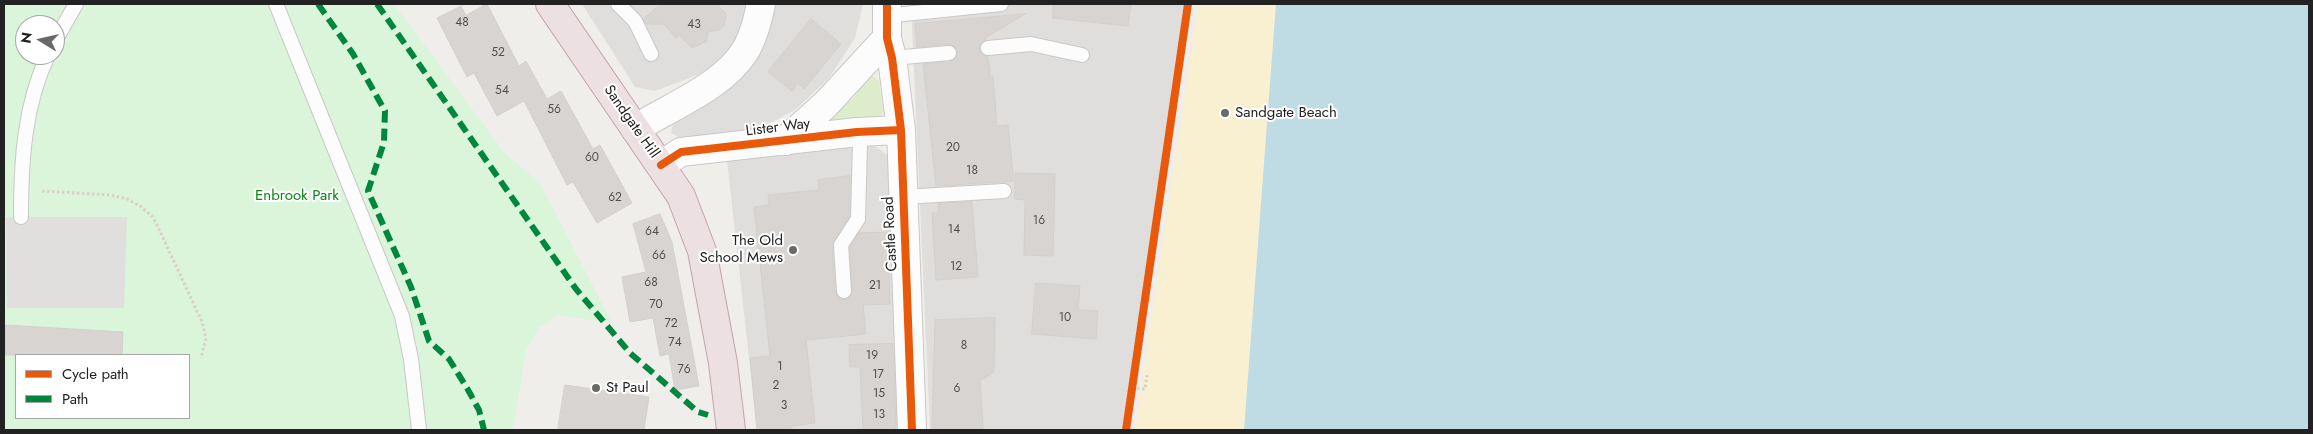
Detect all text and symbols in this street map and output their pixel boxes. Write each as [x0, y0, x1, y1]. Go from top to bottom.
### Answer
north arrow [15, 15, 65, 65]
house number: 48 [455, 16, 469, 30]
house number: 43 [687, 18, 701, 32]
text: N [15, 31, 37, 45]
house number: 52 [491, 46, 505, 60]
street label: Sandgate Hill [599, 82, 663, 162]
house number: 54 [495, 84, 509, 98]
house number: 56 [547, 103, 561, 117]
place label: Sandgate Beach [1235, 104, 1337, 122]
marker: Sandgate Beach [1219, 107, 1231, 119]
street label: Lister Way [745, 115, 811, 141]
house number: 20 [946, 141, 960, 155]
house number: 60 [585, 151, 599, 165]
house number: 18 [966, 164, 978, 178]
park label: Enbrook Park [255, 187, 339, 205]
house number: 62 [608, 191, 622, 205]
street label: Castle Road [880, 196, 902, 272]
house number: 16 [1033, 214, 1045, 228]
house number: 14 [948, 223, 960, 237]
house number: 64 [645, 225, 659, 239]
place label: The Old School Mews [700, 232, 783, 267]
marker: The Old School Mews [787, 244, 799, 256]
house number: 66 [652, 249, 666, 263]
house number: 12 [950, 260, 962, 274]
house number: 68 [644, 276, 658, 290]
house number: 21 [869, 279, 881, 293]
house number: 70 [649, 298, 663, 312]
house number: 10 [1059, 311, 1071, 325]
house number: 72 [664, 317, 678, 331]
house number: 74 [668, 336, 682, 350]
house number: 8 [961, 339, 967, 353]
house number: 19 [866, 349, 878, 363]
legend [15, 354, 190, 419]
house number: 1 [777, 360, 783, 374]
text: Cycle path [62, 363, 129, 385]
house number: 76 [677, 363, 691, 377]
house number: 17 [872, 368, 884, 382]
place label: St Paul [606, 379, 649, 397]
house number: 2 [773, 379, 779, 393]
marker: St Paul [590, 382, 602, 394]
house number: 6 [954, 382, 960, 396]
house number: 15 [873, 387, 885, 401]
text: Path [62, 388, 88, 410]
house number: 3 [781, 399, 787, 413]
house number: 13 [873, 408, 885, 422]

